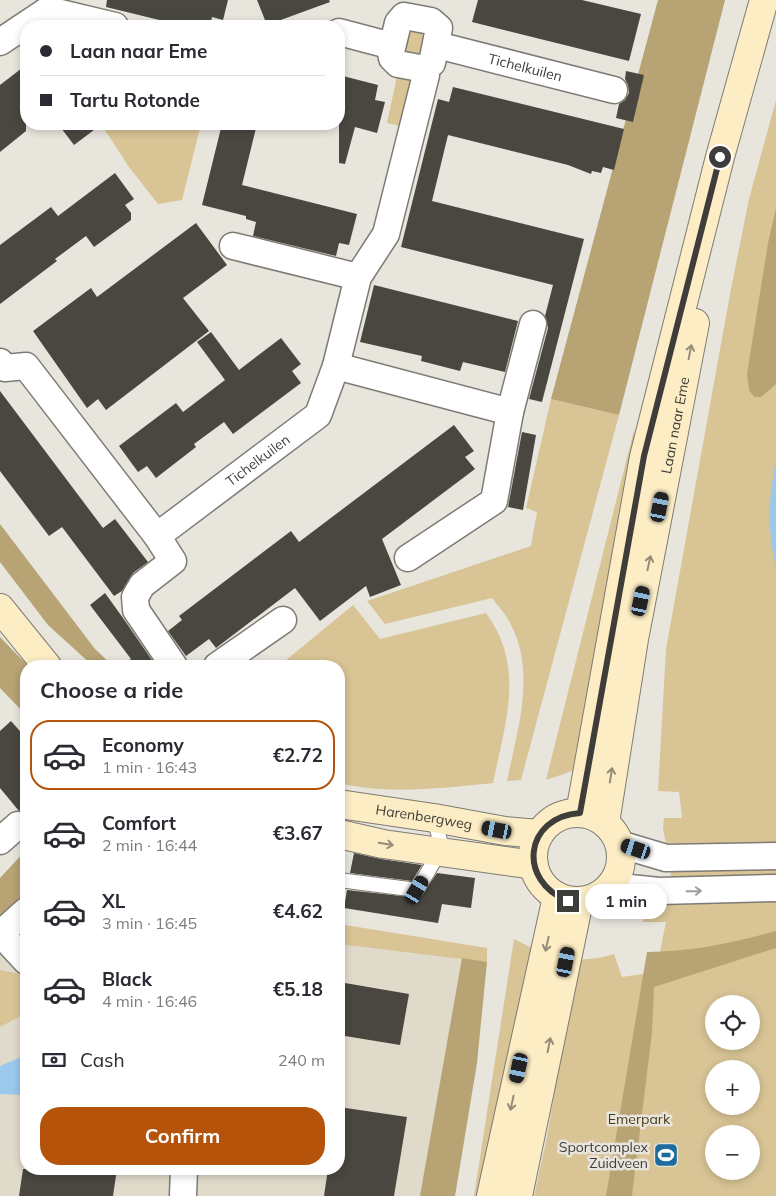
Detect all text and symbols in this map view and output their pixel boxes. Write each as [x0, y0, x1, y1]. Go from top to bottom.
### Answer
text: Laan naar Eme [70, 39, 207, 63]
street label: Tichelkuilen [486, 49, 564, 85]
text: Tartu Rotonde [70, 88, 200, 112]
route start [709, 146, 731, 168]
one-way arrow [685, 345, 695, 361]
street label: Laan naar Eme [657, 375, 693, 475]
street label: Tichelkuilen [222, 430, 293, 490]
car [649, 491, 670, 523]
one-way arrow [645, 556, 654, 572]
car [630, 585, 651, 617]
text: Choose a ride [40, 676, 183, 704]
icon: car [42, 733, 87, 778]
text: Economy [102, 733, 184, 757]
text: €2.72 [273, 743, 323, 767]
text: 1 min · 16:43 [102, 757, 197, 777]
one-way arrow [607, 767, 617, 783]
street label: Harenbergweg [374, 801, 474, 834]
icon: car [42, 811, 87, 856]
text: Comfort [102, 811, 176, 835]
car [480, 820, 513, 840]
text: €3.67 [273, 821, 323, 845]
text: 2 min · 16:44 [102, 835, 197, 855]
car [619, 837, 652, 861]
one-way arrow [378, 840, 394, 850]
car [402, 873, 431, 907]
callout: 1 min [586, 884, 668, 918]
one-way arrow [685, 886, 701, 895]
icon: car [42, 889, 87, 934]
text: XL [102, 889, 125, 913]
route end [557, 890, 579, 912]
text: 1 min [605, 891, 647, 911]
text: €4.62 [273, 899, 323, 923]
text: 3 min · 16:45 [102, 913, 197, 933]
one-way arrow [542, 936, 551, 952]
car [555, 946, 576, 978]
icon: car [42, 967, 87, 1012]
text: Black [102, 967, 152, 991]
text: €5.18 [273, 977, 323, 1001]
text: 4 min · 16:46 [102, 991, 197, 1011]
map controls [705, 995, 760, 1180]
button: locate [705, 995, 760, 1050]
one-way arrow [545, 1038, 554, 1054]
icon: cash [40, 1046, 68, 1074]
text: Cash [80, 1048, 125, 1072]
text: 240 m [278, 1050, 325, 1070]
car [508, 1052, 529, 1084]
button: + [705, 1060, 760, 1115]
one-way arrow [506, 1094, 516, 1110]
button: Confirm [40, 1107, 325, 1165]
park label: Emerpark [608, 1110, 671, 1128]
button: − [705, 1125, 760, 1180]
place label: Sportcomplex Zuidveen [559, 1138, 648, 1172]
sports icon: Sportcomplex Zuidveen [653, 1142, 679, 1168]

